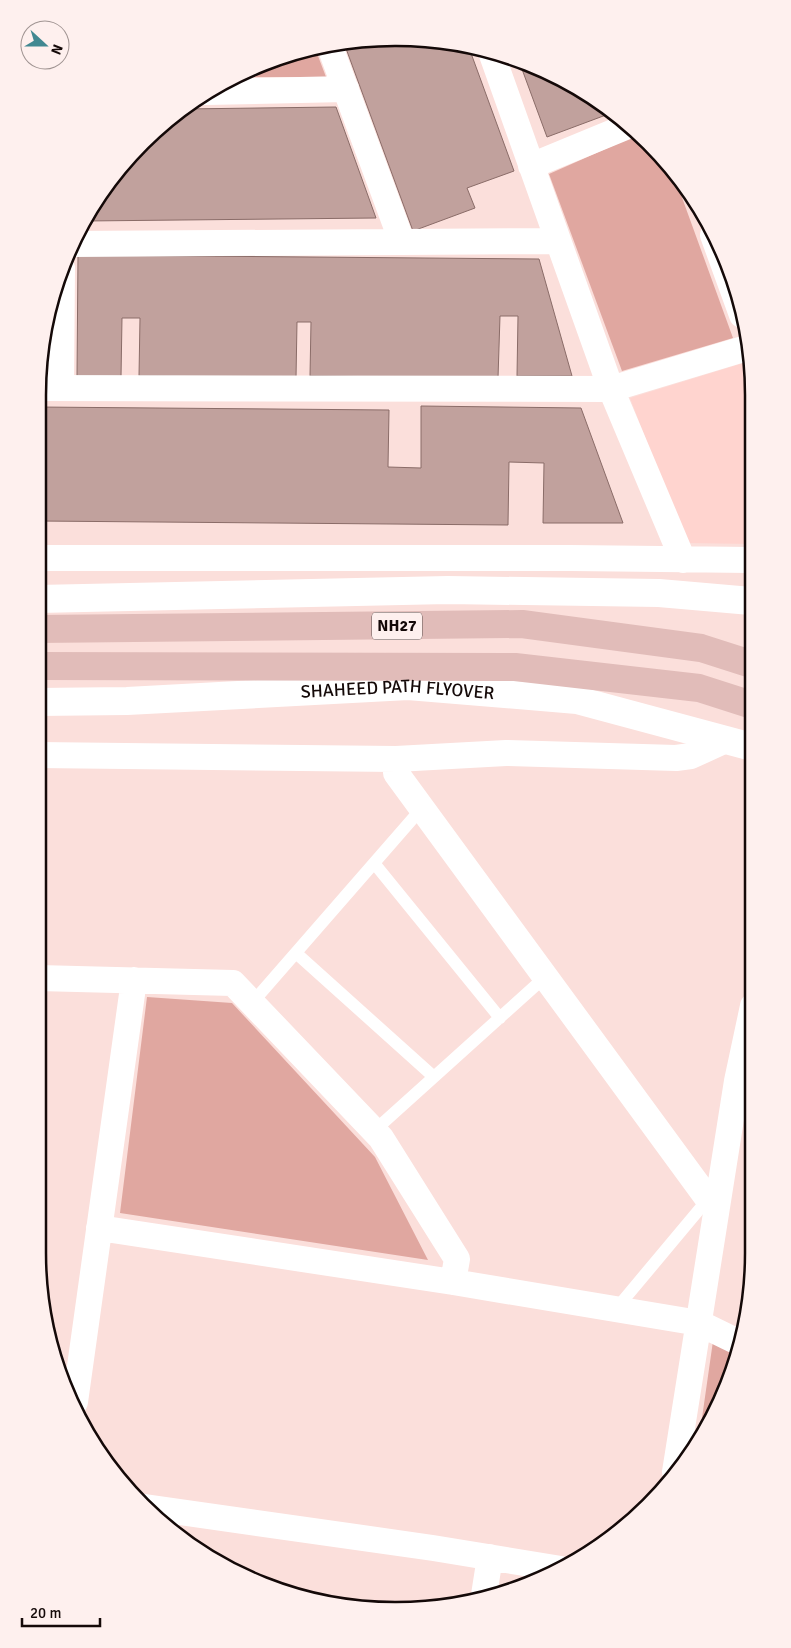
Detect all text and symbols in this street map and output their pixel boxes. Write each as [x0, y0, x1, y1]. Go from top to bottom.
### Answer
north arrow [20, 20, 70, 70]
text: N [47, 42, 66, 57]
road number: NH27 [372, 612, 422, 640]
street label: SHAHEED PATH FLYOVER [300, 675, 495, 704]
scale bar [22, 1596, 100, 1628]
text: 20 m [30, 1604, 61, 1622]

